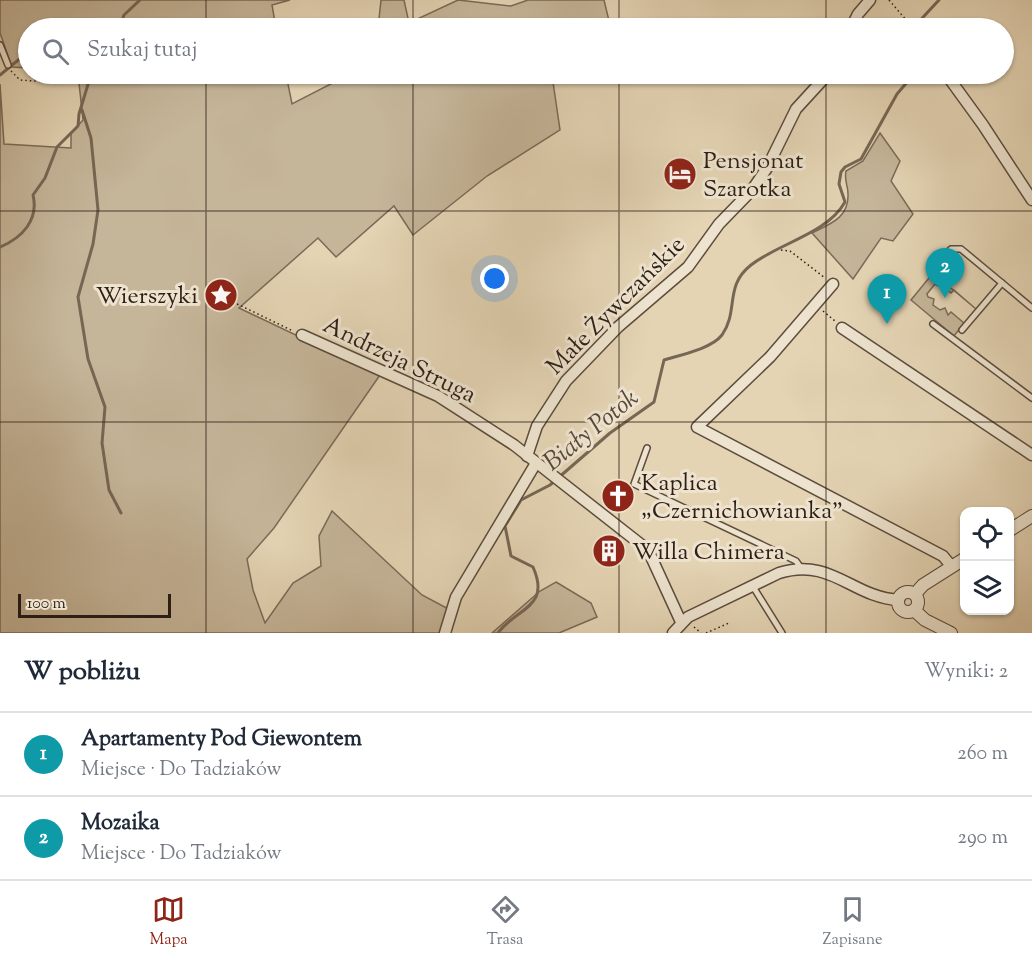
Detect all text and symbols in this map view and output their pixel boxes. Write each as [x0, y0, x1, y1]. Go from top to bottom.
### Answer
search box [18, 18, 1014, 84]
icon: search [39, 35, 72, 68]
text: Szukaj tutaj [87, 35, 198, 67]
place label: Pensjonat Szarotka [703, 145, 803, 207]
hotel icon: Pensjonat Szarotka [662, 156, 698, 192]
street label: Małe Żywczańskie [539, 229, 693, 383]
pin: 2 [926, 248, 964, 298]
your location [480, 264, 509, 293]
pin: 1 [868, 274, 906, 324]
place icon: Wierszyki [203, 277, 239, 313]
place label: Wierszyki [96, 280, 198, 314]
street label: Andrzeja Struga [317, 309, 482, 413]
water label: Biały Potok [536, 381, 647, 481]
place label: Kaplica „Czernichowianka" [641, 467, 843, 529]
church icon: Kaplica „Czernichowianka" [600, 478, 636, 514]
map controls [960, 507, 1014, 615]
button: locate [960, 507, 1014, 561]
building icon: Willa Chimera [591, 533, 627, 569]
place label: Willa Chimera [632, 536, 785, 570]
button: layers [960, 561, 1014, 615]
scale bar [18, 591, 171, 618]
text: 100 m [27, 593, 66, 616]
text: W pobliżu [24, 654, 140, 691]
text: Wyniki: 2 [924, 658, 1008, 687]
text: Apartamenty Pod Giewontem [81, 724, 362, 756]
text: 1 [40, 740, 47, 769]
text: 260 m [957, 740, 1008, 769]
text: Miejsce · Do Tadziaków [81, 756, 281, 785]
text: Mozaika [81, 808, 160, 840]
text: 2 [39, 824, 48, 853]
text: 290 m [958, 824, 1008, 853]
text: Miejsce · Do Tadziaków [81, 840, 281, 869]
tab: Mapa [149, 893, 188, 952]
tab: Trasa [487, 893, 523, 952]
tab: Zapisane [822, 893, 883, 952]

